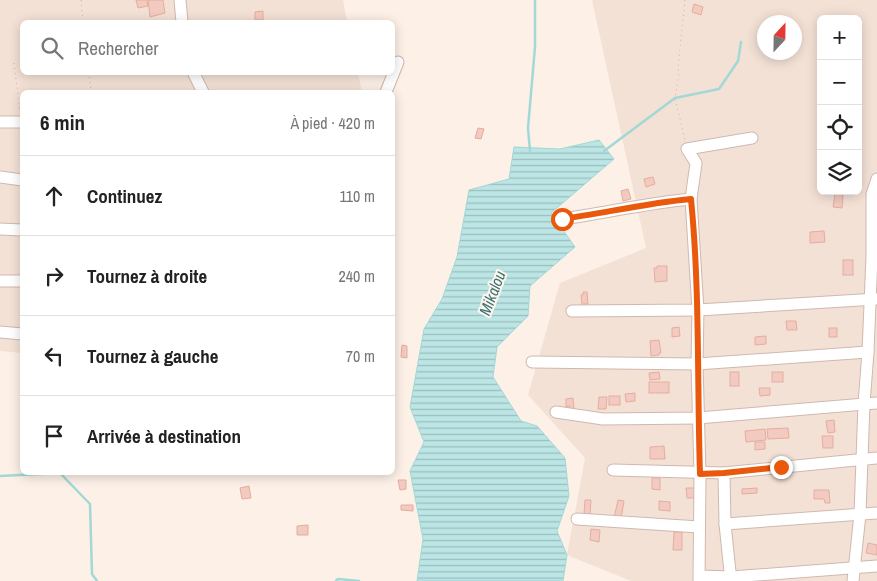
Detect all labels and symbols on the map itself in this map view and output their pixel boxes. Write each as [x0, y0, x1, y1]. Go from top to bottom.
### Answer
north arrow [757, 15, 802, 60]
route start [551, 208, 574, 231]
water label: Mikalou [473, 268, 511, 318]
route end [770, 456, 793, 479]

